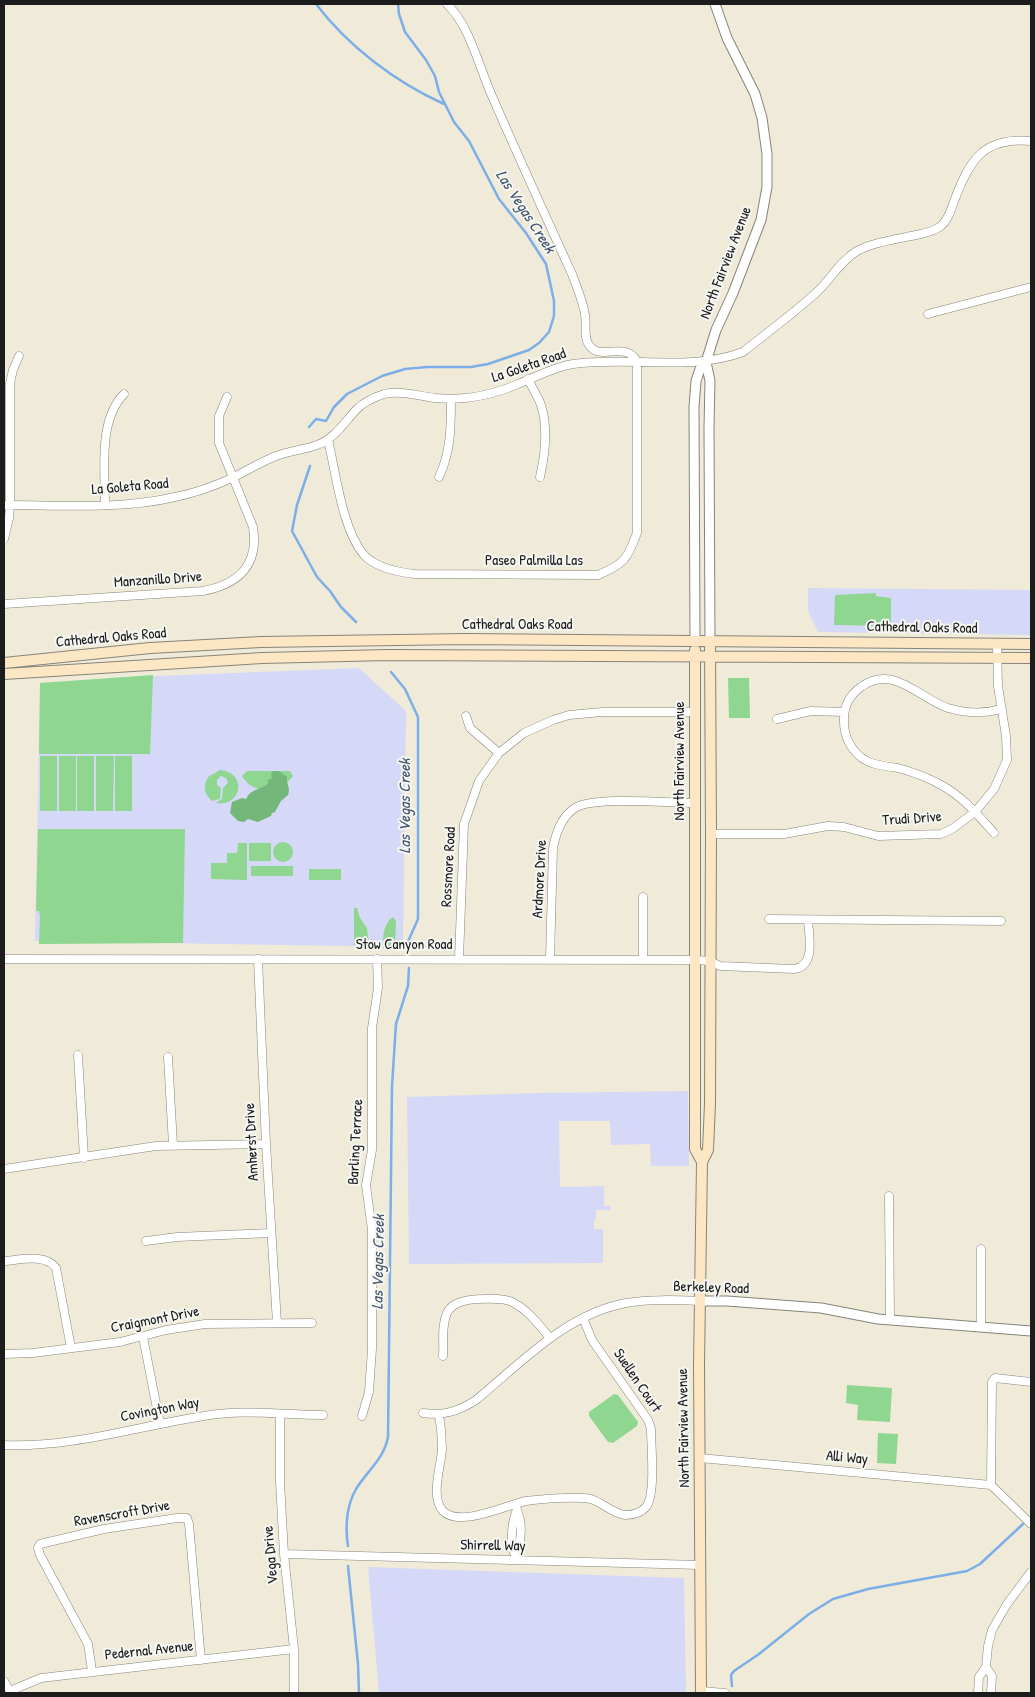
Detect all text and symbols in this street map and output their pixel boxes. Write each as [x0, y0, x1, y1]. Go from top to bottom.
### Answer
water label: Las Vegas Creek [491, 167, 559, 257]
street label: North Fairview Avenue [696, 204, 756, 322]
street label: La Goleta Road [490, 345, 568, 387]
street label: La Goleta Road [91, 475, 169, 499]
street label: Paseo Palmilla Las [485, 552, 583, 570]
street label: Manzanillo Drive [113, 568, 203, 592]
street label: Cathedral Oaks Road [462, 616, 572, 634]
street label: Cathedral Oaks Road [866, 618, 978, 638]
street label: Cathedral Oaks Road [55, 624, 167, 652]
street label: North Fairview Avenue [671, 701, 689, 821]
water label: Las Vegas Creek [396, 759, 416, 853]
street label: Trudi Drive [882, 808, 942, 830]
street label: Rossmore Road [438, 826, 460, 908]
street label: Ardmore Drive [529, 839, 551, 919]
street label: Stow Canyon Road [356, 936, 452, 954]
street label: Barling Terrace [345, 1099, 367, 1185]
street label: Amherst Drive [241, 1102, 263, 1182]
water label: Las Vegas Creek [369, 1214, 389, 1310]
street label: Berkeley Road [673, 1278, 749, 1298]
street label: Craigmont Drive [109, 1303, 201, 1337]
street label: Suellen Court [609, 1346, 665, 1416]
street label: North Fairview Avenue [674, 1368, 694, 1488]
street label: Covington Way [119, 1394, 201, 1426]
street label: Alli Way [825, 1447, 869, 1469]
street label: Ravenscroft Drive [73, 1497, 171, 1531]
street label: Vega Drive [259, 1525, 283, 1585]
street label: Shirrell Way [460, 1536, 526, 1556]
street label: Pedernal Avenue [104, 1637, 194, 1665]

